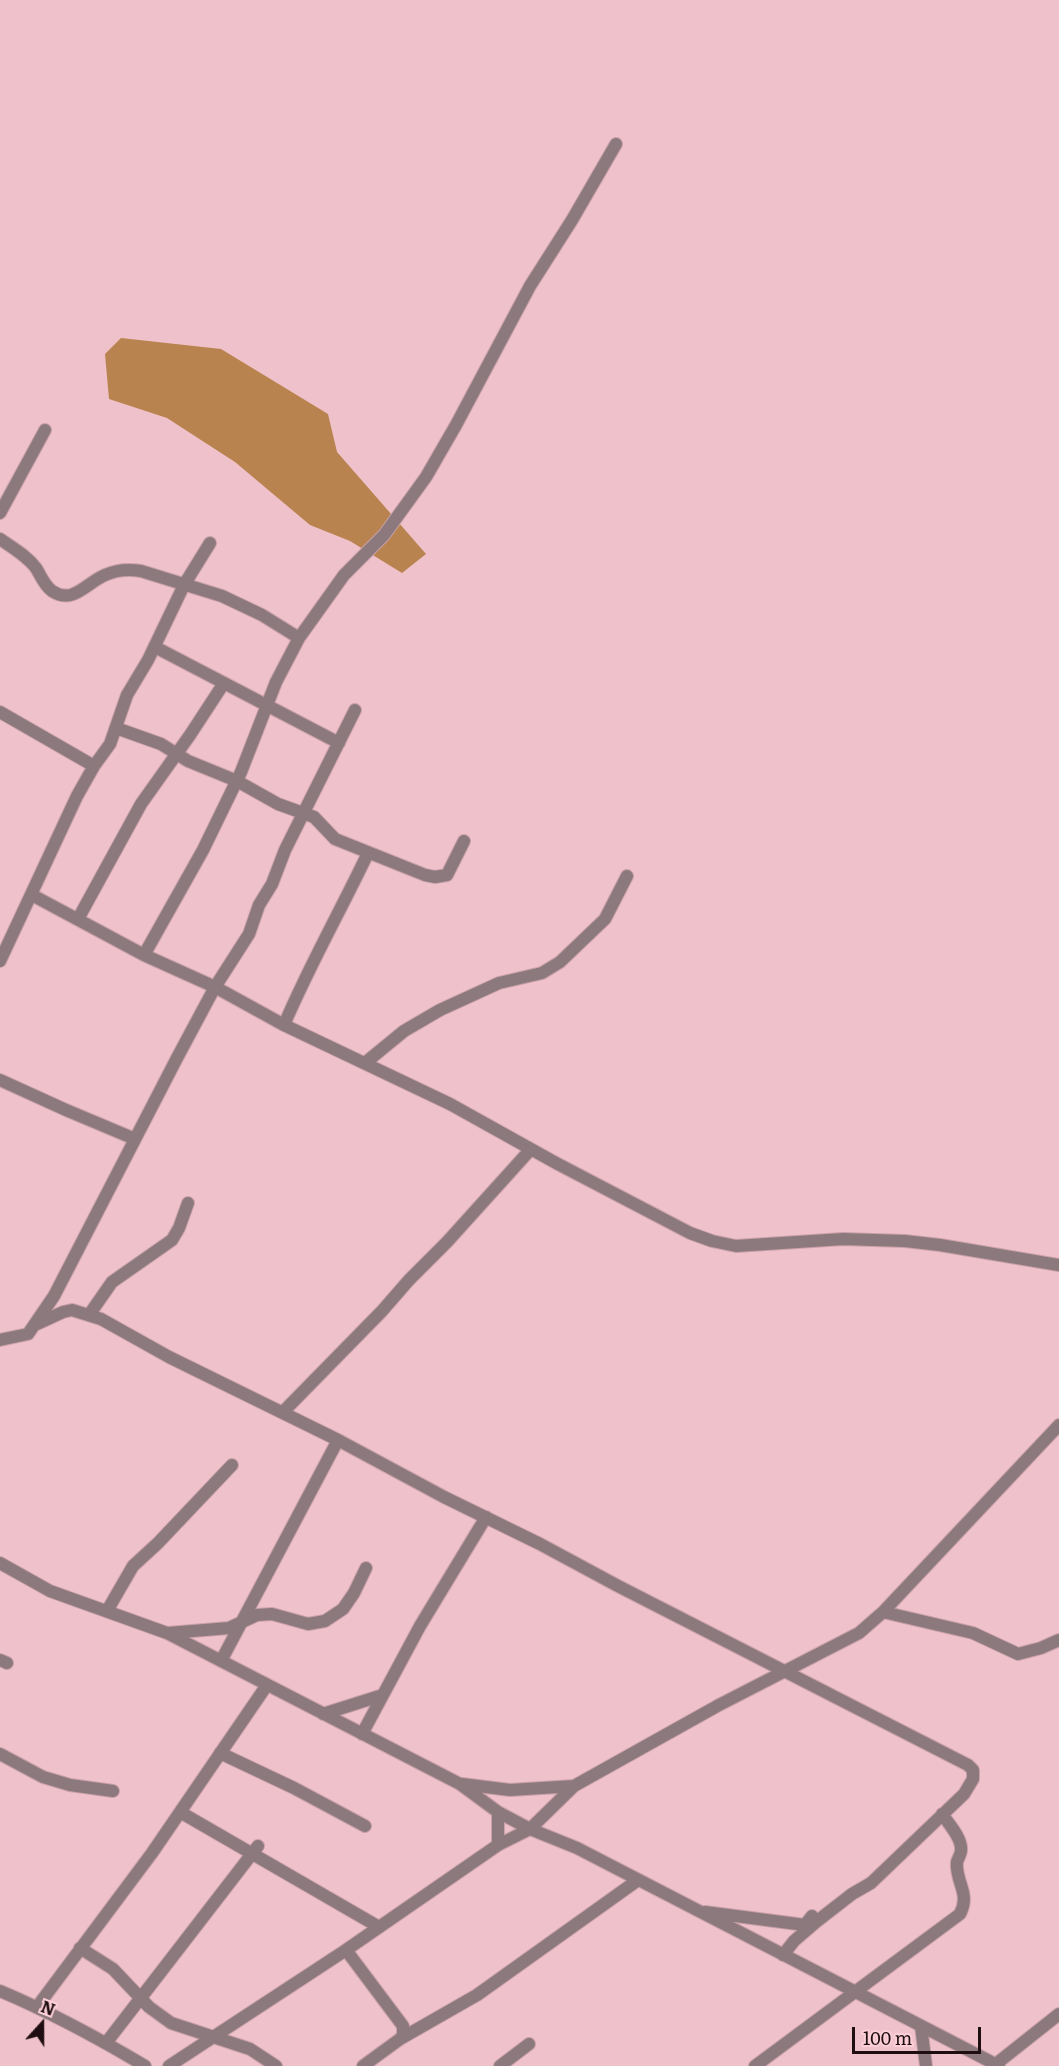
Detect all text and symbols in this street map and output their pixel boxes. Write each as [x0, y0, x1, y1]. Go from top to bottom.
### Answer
north arrow [12, 1994, 72, 2054]
text: N [38, 1994, 59, 2021]
scale bar [855, 2015, 984, 2053]
text: 100 m [863, 2024, 912, 2051]

